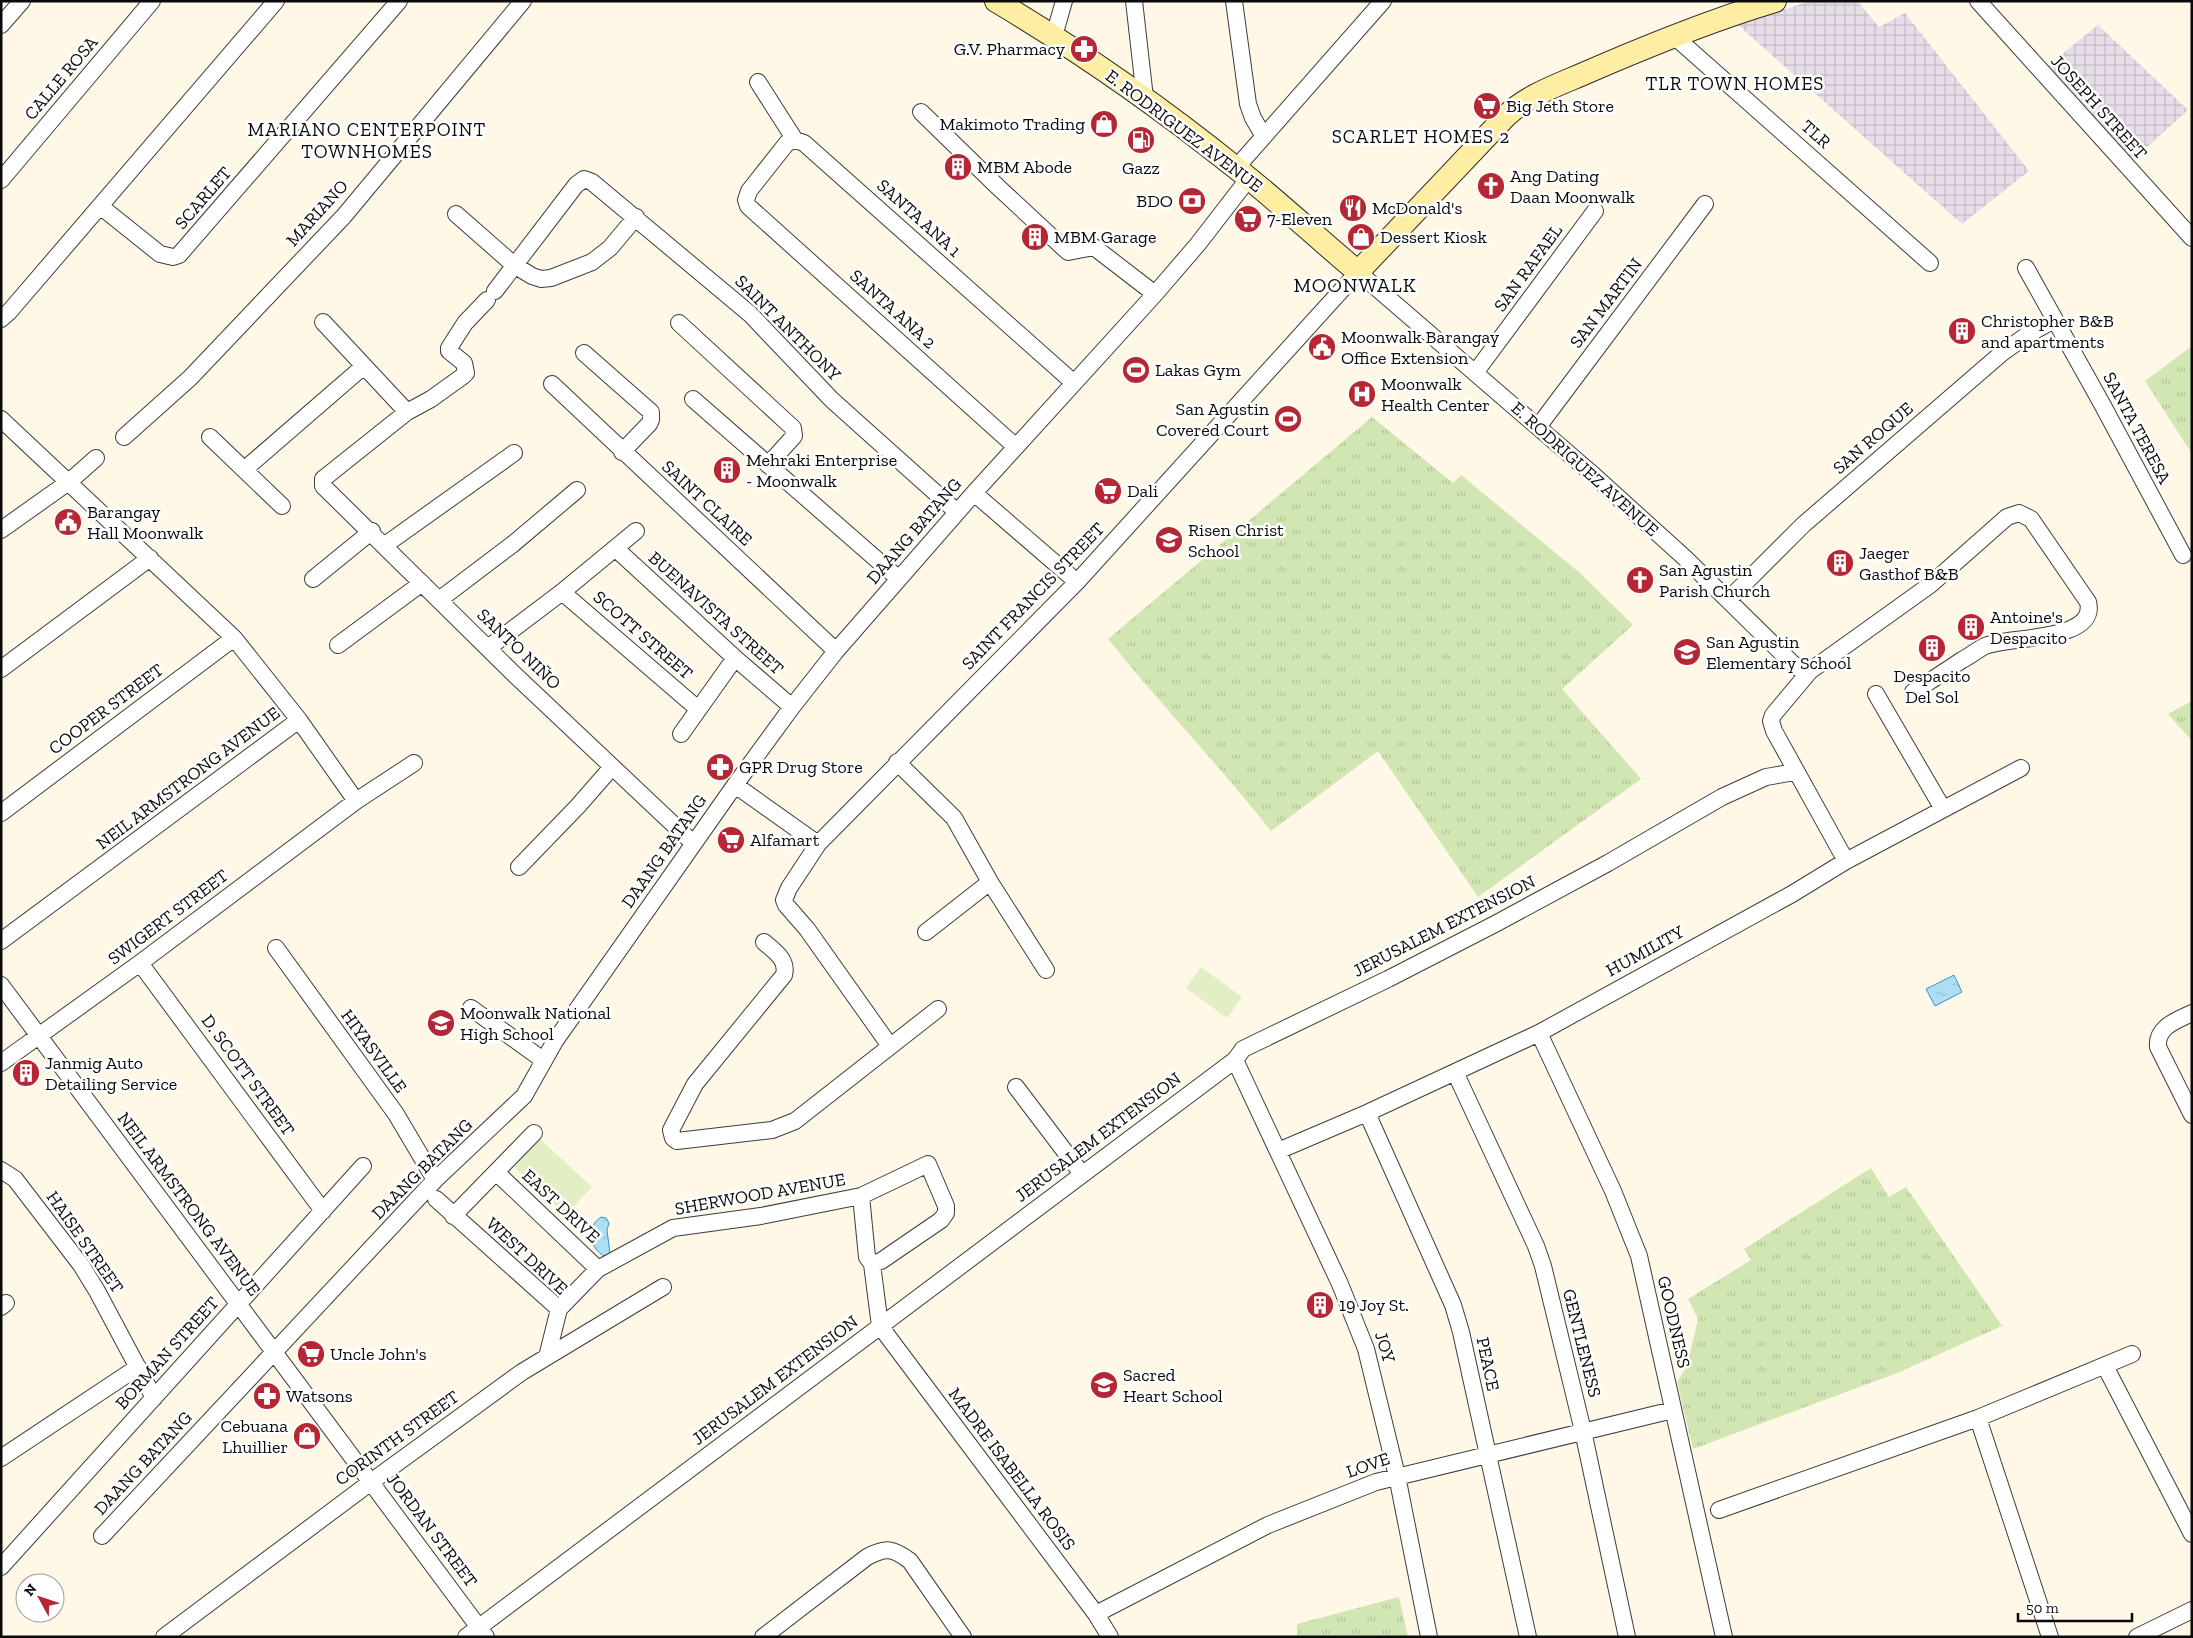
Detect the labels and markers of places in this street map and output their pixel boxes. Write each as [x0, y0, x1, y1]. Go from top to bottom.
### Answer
pharmacy icon: G.V. Pharmacy [1069, 34, 1099, 64]
place label: G.V. Pharmacy [954, 38, 1066, 60]
supermarket icon: Big Jeth Store [1472, 91, 1502, 121]
place label: Big Jeth Store [1506, 95, 1614, 117]
shop icon: Makimoto Trading [1089, 109, 1119, 139]
place label: Makimoto Trading [940, 113, 1085, 135]
fuel station icon: Gazz [1126, 125, 1156, 155]
building icon: MBM Abode [943, 152, 973, 182]
place label: MBM Abode [977, 156, 1072, 178]
place label: Gazz [1122, 157, 1160, 179]
place label: Ang Dating Daan Moonwalk [1510, 165, 1636, 208]
church icon: Ang Dating Daan Moonwalk [1476, 171, 1506, 201]
bank icon: BDO [1177, 186, 1207, 216]
place label: BDO [1136, 190, 1173, 212]
restaurant icon: McDonald's [1338, 193, 1368, 223]
place label: McDonald's [1372, 197, 1462, 219]
supermarket icon: 7-Eleven [1233, 204, 1263, 234]
place label: 7-Eleven [1267, 208, 1333, 230]
building icon: MBM Garage [1020, 222, 1050, 252]
shop icon: Dessert Kiosk [1346, 222, 1376, 252]
place label: MBM Garage [1054, 226, 1156, 248]
place label: Dessert Kiosk [1380, 226, 1487, 248]
place label: Christopher B&B and apartments [1981, 310, 2114, 353]
building icon: Christopher B&B and apartments [1947, 316, 1977, 346]
place label: Moonwalk Barangay Office Extension [1341, 326, 1500, 369]
public building icon: Moonwalk Barangay Office Extension [1307, 332, 1337, 362]
sports icon: Lakas Gym [1121, 355, 1151, 385]
place label: Lakas Gym [1155, 359, 1241, 381]
place label: Moonwalk Health Center [1381, 373, 1490, 416]
hospital icon: Moonwalk Health Center [1347, 379, 1377, 409]
place label: San Agustin Covered Court [1156, 398, 1270, 441]
sports icon: San Agustin Covered Court [1273, 404, 1303, 434]
place label: Mehraki Enterprise - Moonwalk [746, 449, 897, 492]
building icon: Mehraki Enterprise - Moonwalk [712, 455, 742, 485]
supermarket icon: Dali [1093, 476, 1123, 506]
place label: Dali [1127, 480, 1158, 502]
place label: Barangay Hall Moonwalk [87, 501, 204, 544]
public building icon: Barangay Hall Moonwalk [53, 507, 83, 537]
place label: Risen Christ School [1188, 519, 1284, 562]
school or university icon: Risen Christ School [1154, 525, 1184, 555]
place label: Jaeger Gasthof B&B [1859, 542, 1959, 585]
building icon: Jaeger Gasthof B&B [1825, 548, 1855, 578]
place label: San Agustin Parish Church [1659, 559, 1770, 602]
church icon: San Agustin Parish Church [1625, 565, 1655, 595]
place label: Antoine's Despacito [1990, 606, 2067, 649]
building icon: Antoine's Despacito [1956, 612, 1986, 642]
place label: San Agustin Elementary School [1706, 631, 1851, 674]
building icon: Despacito Del Sol [1917, 633, 1947, 663]
school or university icon: San Agustin Elementary School [1672, 637, 1702, 667]
place label: Despacito Del Sol [1894, 665, 1970, 708]
pharmacy icon: GPR Drug Store [705, 752, 735, 782]
place label: GPR Drug Store [739, 756, 863, 778]
supermarket icon: Alfamart [716, 825, 746, 855]
place label: Alfamart [750, 829, 820, 851]
place label: Moonwalk National High School [460, 1002, 611, 1045]
school or university icon: Moonwalk National High School [426, 1008, 456, 1038]
place label: Janmig Auto Detailing Service [45, 1052, 177, 1095]
building icon: Janmig Auto Detailing Service [11, 1058, 41, 1088]
building icon: 19 Joy St. [1305, 1290, 1335, 1320]
place label: 19 Joy St. [1339, 1294, 1409, 1316]
supermarket icon: Uncle John's [296, 1339, 326, 1369]
place label: Uncle John's [330, 1343, 427, 1365]
place label: Sacred Heart School [1123, 1364, 1223, 1407]
school or university icon: Sacred Heart School [1089, 1370, 1119, 1400]
pharmacy icon: Watsons [252, 1381, 282, 1411]
place label: Watsons [286, 1385, 353, 1407]
place label: Cebuana Lhuillier [221, 1415, 288, 1458]
shop icon: Cebuana Lhuillier [292, 1421, 322, 1451]

